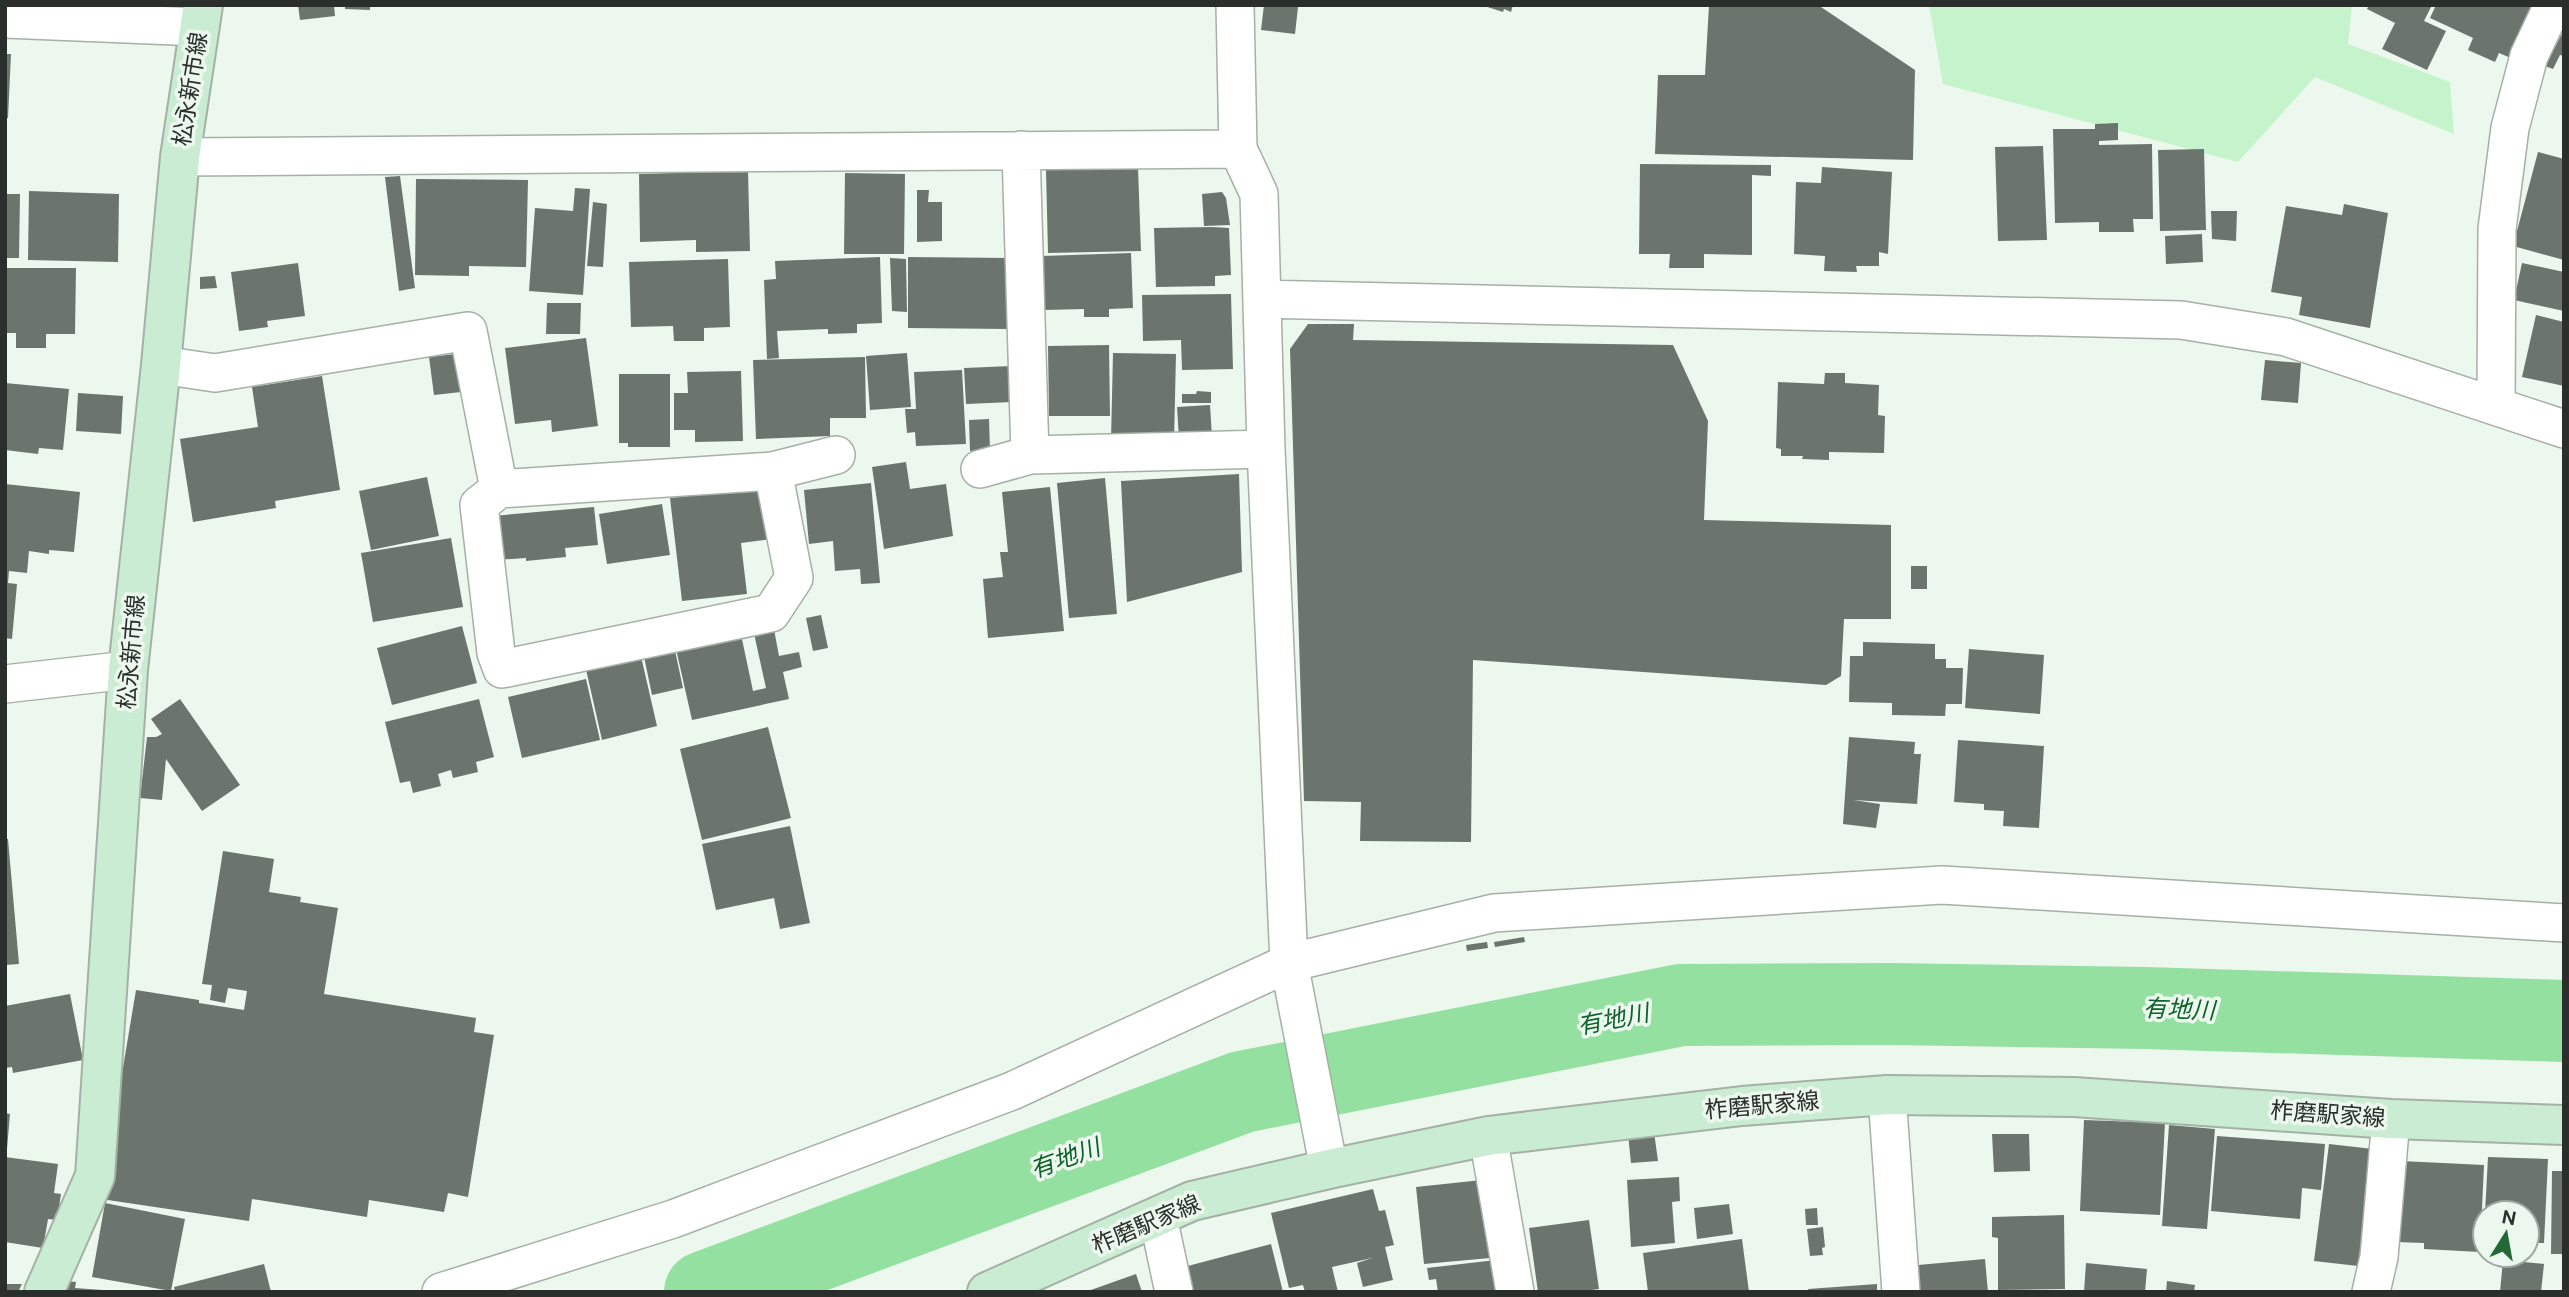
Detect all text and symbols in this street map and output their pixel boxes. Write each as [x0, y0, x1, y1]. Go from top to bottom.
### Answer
street label: 松永新市線 [166, 30, 214, 148]
street label: 松永新市線 [111, 593, 151, 711]
water label: 有地川 [2142, 992, 2219, 1026]
water label: 有地川 [1575, 996, 1654, 1041]
street label: 柞磨駅家線 [1703, 1085, 1821, 1125]
street label: 柞磨駅家線 [2270, 1095, 2386, 1133]
water label: 有地川 [1026, 1130, 1107, 1185]
street label: 柞磨駅家線 [1087, 1188, 1205, 1260]
north arrow [2471, 1199, 2541, 1269]
text: N [2500, 1204, 2518, 1231]

